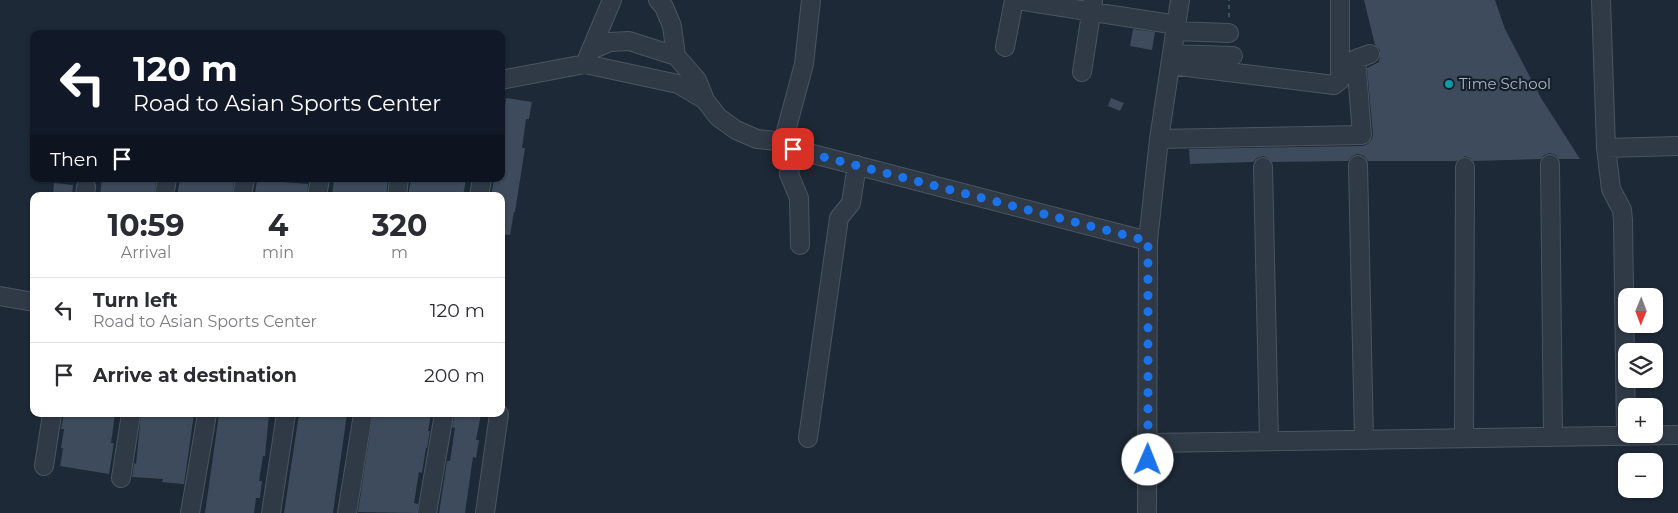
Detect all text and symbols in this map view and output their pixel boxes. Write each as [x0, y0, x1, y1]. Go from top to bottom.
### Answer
text: 120 m [133, 47, 238, 90]
icon: left [50, 50, 115, 115]
place label: Time School [1459, 74, 1551, 93]
marker: Time School [1443, 78, 1455, 90]
text: Road to Asian Sports Center [133, 90, 441, 117]
pin [772, 128, 814, 170]
icon: arrive [779, 135, 807, 163]
icon: arrive [108, 145, 136, 173]
text: Then [50, 148, 98, 171]
text: 10:59 [108, 207, 185, 244]
text: 4 [268, 207, 288, 244]
text: 320 [372, 207, 427, 244]
text: Arrival [121, 243, 171, 262]
text: min [262, 243, 294, 262]
text: m [391, 243, 408, 262]
north arrow [1618, 288, 1662, 332]
map controls [1618, 288, 1663, 498]
text: Turn left [93, 289, 178, 312]
icon: left [50, 296, 78, 324]
text: 120 m [430, 299, 485, 322]
text: Road to Asian Sports Center [93, 312, 317, 331]
button: layers [1618, 343, 1663, 388]
icon: arrive [50, 361, 78, 389]
text: Arrive at destination [93, 364, 297, 387]
text: 200 m [424, 364, 485, 387]
button: + [1618, 398, 1663, 443]
position arrow [1121, 433, 1173, 485]
button: − [1618, 453, 1663, 498]

